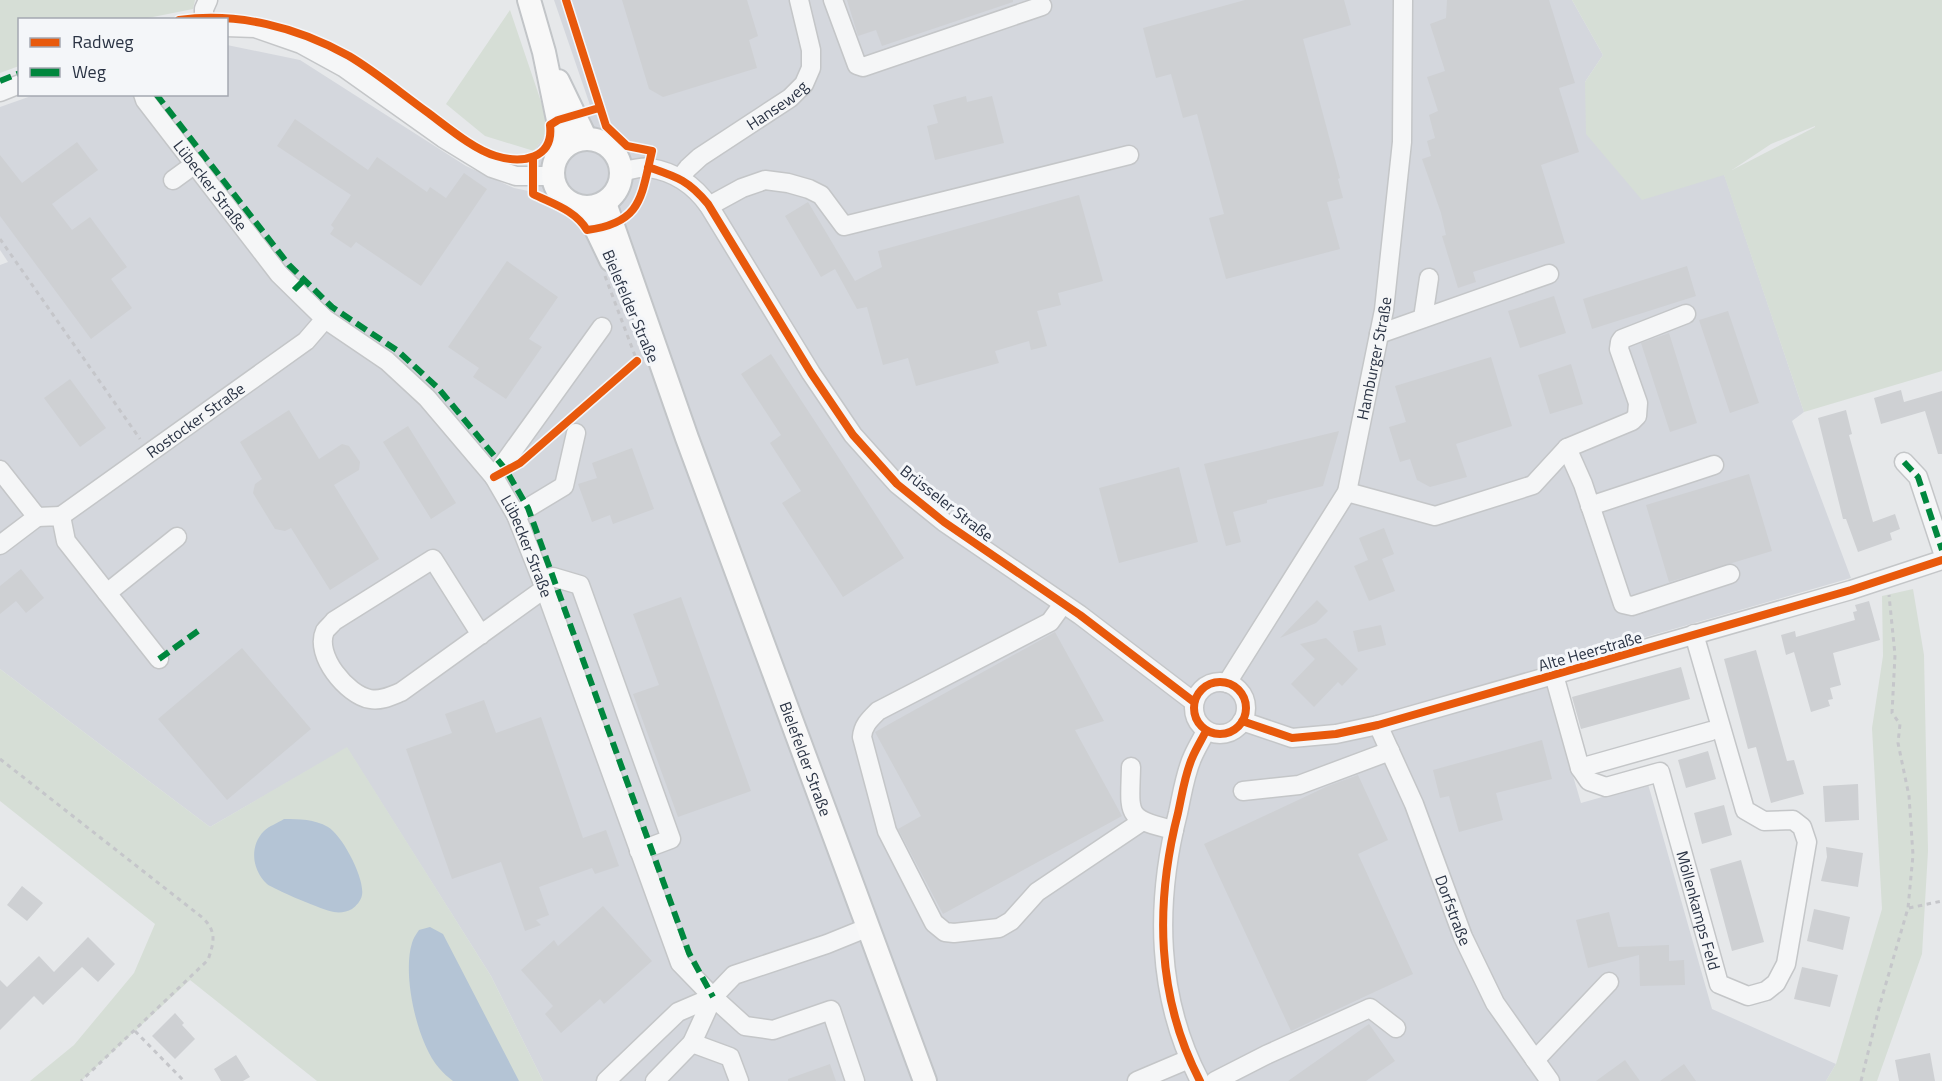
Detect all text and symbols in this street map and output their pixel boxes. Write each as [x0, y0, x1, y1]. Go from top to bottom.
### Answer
legend [18, 18, 228, 96]
text: Radweg [72, 28, 134, 55]
text: Weg [72, 58, 106, 85]
street label: Hanseweg [741, 75, 813, 136]
street label: Lübecker Straße [168, 135, 254, 236]
street label: Bielefelder Straße [596, 246, 666, 366]
street label: Hamburger Straße [1350, 296, 1397, 422]
street label: Rostocker Straße [141, 377, 250, 464]
street label: Brüsseler Straße [895, 459, 999, 547]
street label: Lübecker Straße [495, 490, 559, 601]
street label: Alte Heerstraße [1535, 625, 1645, 677]
street label: Bielefelder Straße [774, 698, 838, 820]
street label: Möllenkamps Feld [1670, 848, 1727, 973]
street label: Dorfstraße [1429, 872, 1477, 950]

